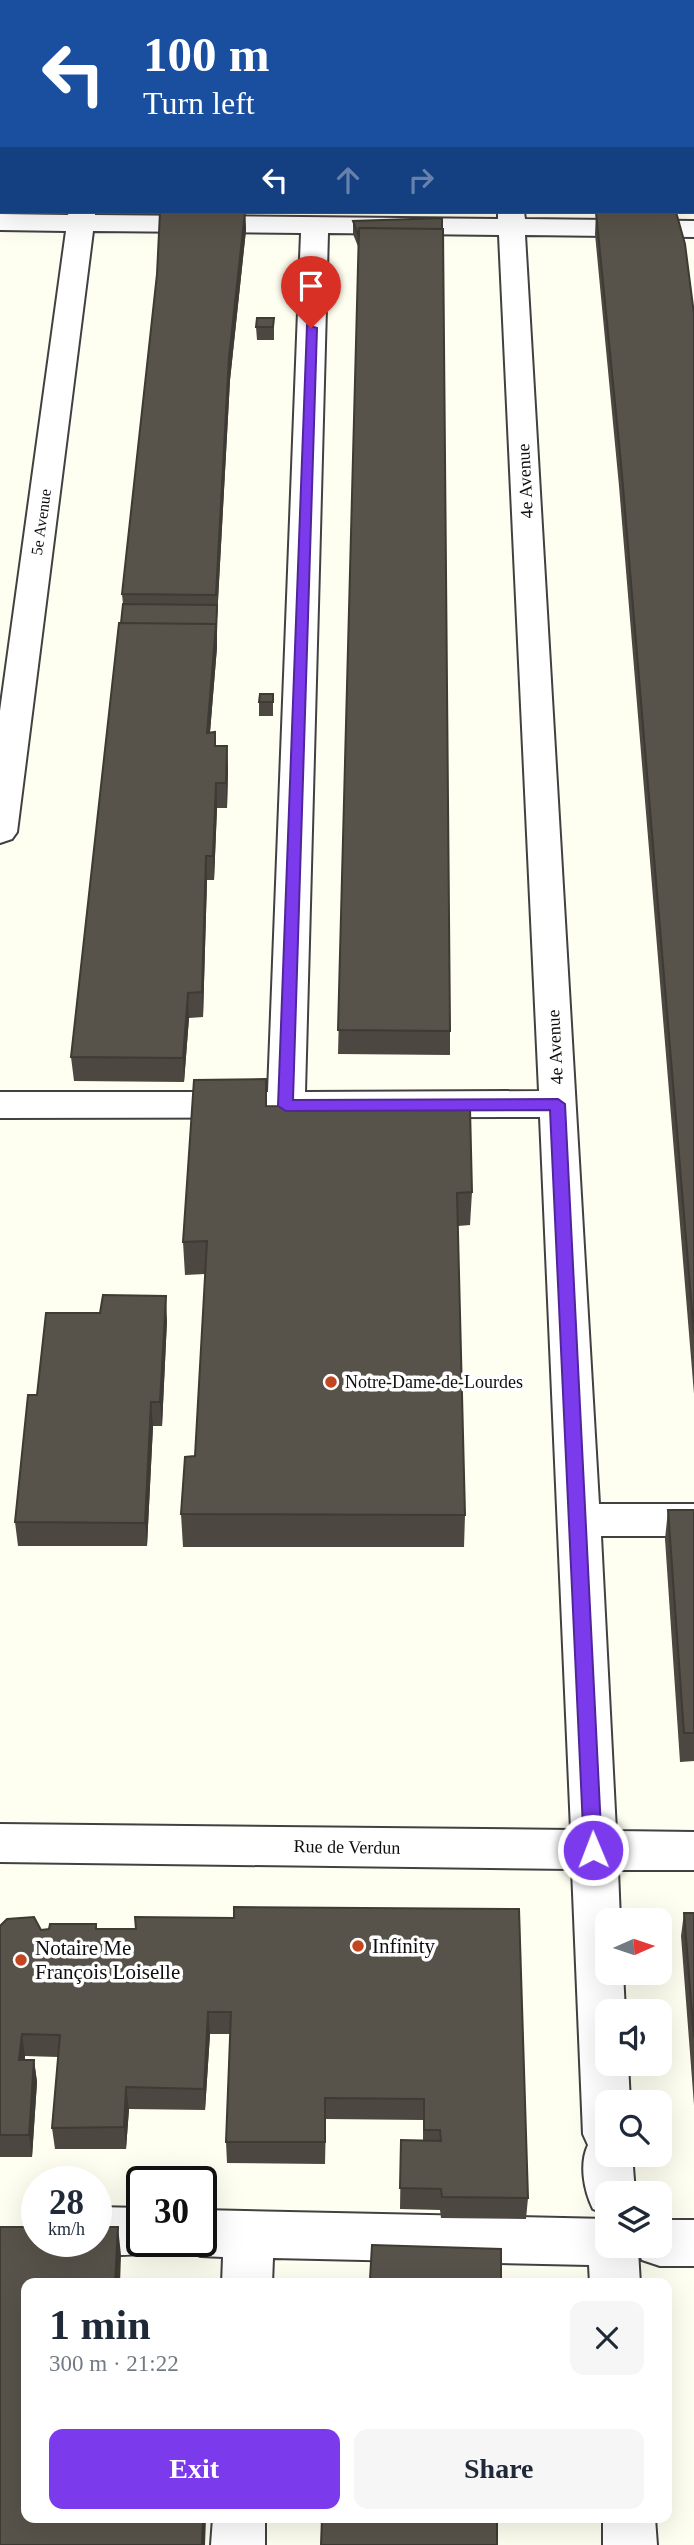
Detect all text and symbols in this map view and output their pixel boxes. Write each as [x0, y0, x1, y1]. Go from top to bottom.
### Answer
text: 100 m [143, 27, 270, 82]
icon: left [28, 28, 119, 119]
text: Turn left [143, 85, 255, 121]
icon: left [256, 161, 294, 199]
icon: ahead [329, 161, 367, 199]
icon: right [402, 161, 440, 199]
pin [281, 256, 341, 328]
icon: arrive [292, 267, 330, 305]
street label: 4e Avenue [513, 443, 537, 519]
street label: 5e Avenue [28, 488, 54, 556]
street label: 4e Avenue [543, 1009, 567, 1085]
place label: Notre-Dame-de-Lourdes [345, 1372, 523, 1392]
marker: Notre-Dame-de-Lourdes [323, 1374, 339, 1390]
position arrow [556, 1813, 630, 1887]
street label: Rue de Verdun [294, 1836, 400, 1858]
north arrow [595, 1908, 672, 1984]
map controls [595, 1908, 672, 2258]
place label: Infinity [372, 1934, 435, 1958]
place label: Notaire Me François Loiselle [35, 1936, 180, 1984]
marker: Infinity [350, 1938, 366, 1954]
marker: Notaire Me François Loiselle [13, 1952, 29, 1968]
button: sound [595, 1999, 672, 2076]
button: search [595, 2090, 672, 2167]
speed limit sign: 30 [126, 2166, 217, 2257]
button: layers [595, 2181, 672, 2258]
text: 28 [49, 2183, 84, 2222]
text: km/h [48, 2219, 85, 2239]
button: close [570, 2301, 644, 2375]
text: 1 min [49, 2302, 151, 2348]
text: 300 m · 21:22 [49, 2351, 179, 2376]
button: Exit [49, 2429, 340, 2509]
button: Share [354, 2429, 644, 2509]

